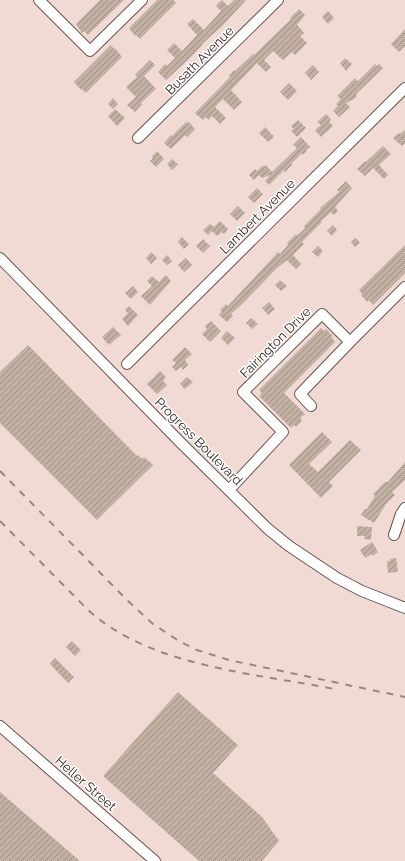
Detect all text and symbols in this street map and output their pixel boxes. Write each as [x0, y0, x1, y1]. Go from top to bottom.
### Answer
street label: Busath Avenue [162, 23, 237, 98]
street label: Lambert Avenue [217, 176, 298, 257]
street label: Fairington Drive [237, 304, 314, 381]
street label: Progress Boulevard [152, 395, 245, 488]
street label: Heller Street [52, 753, 120, 814]

